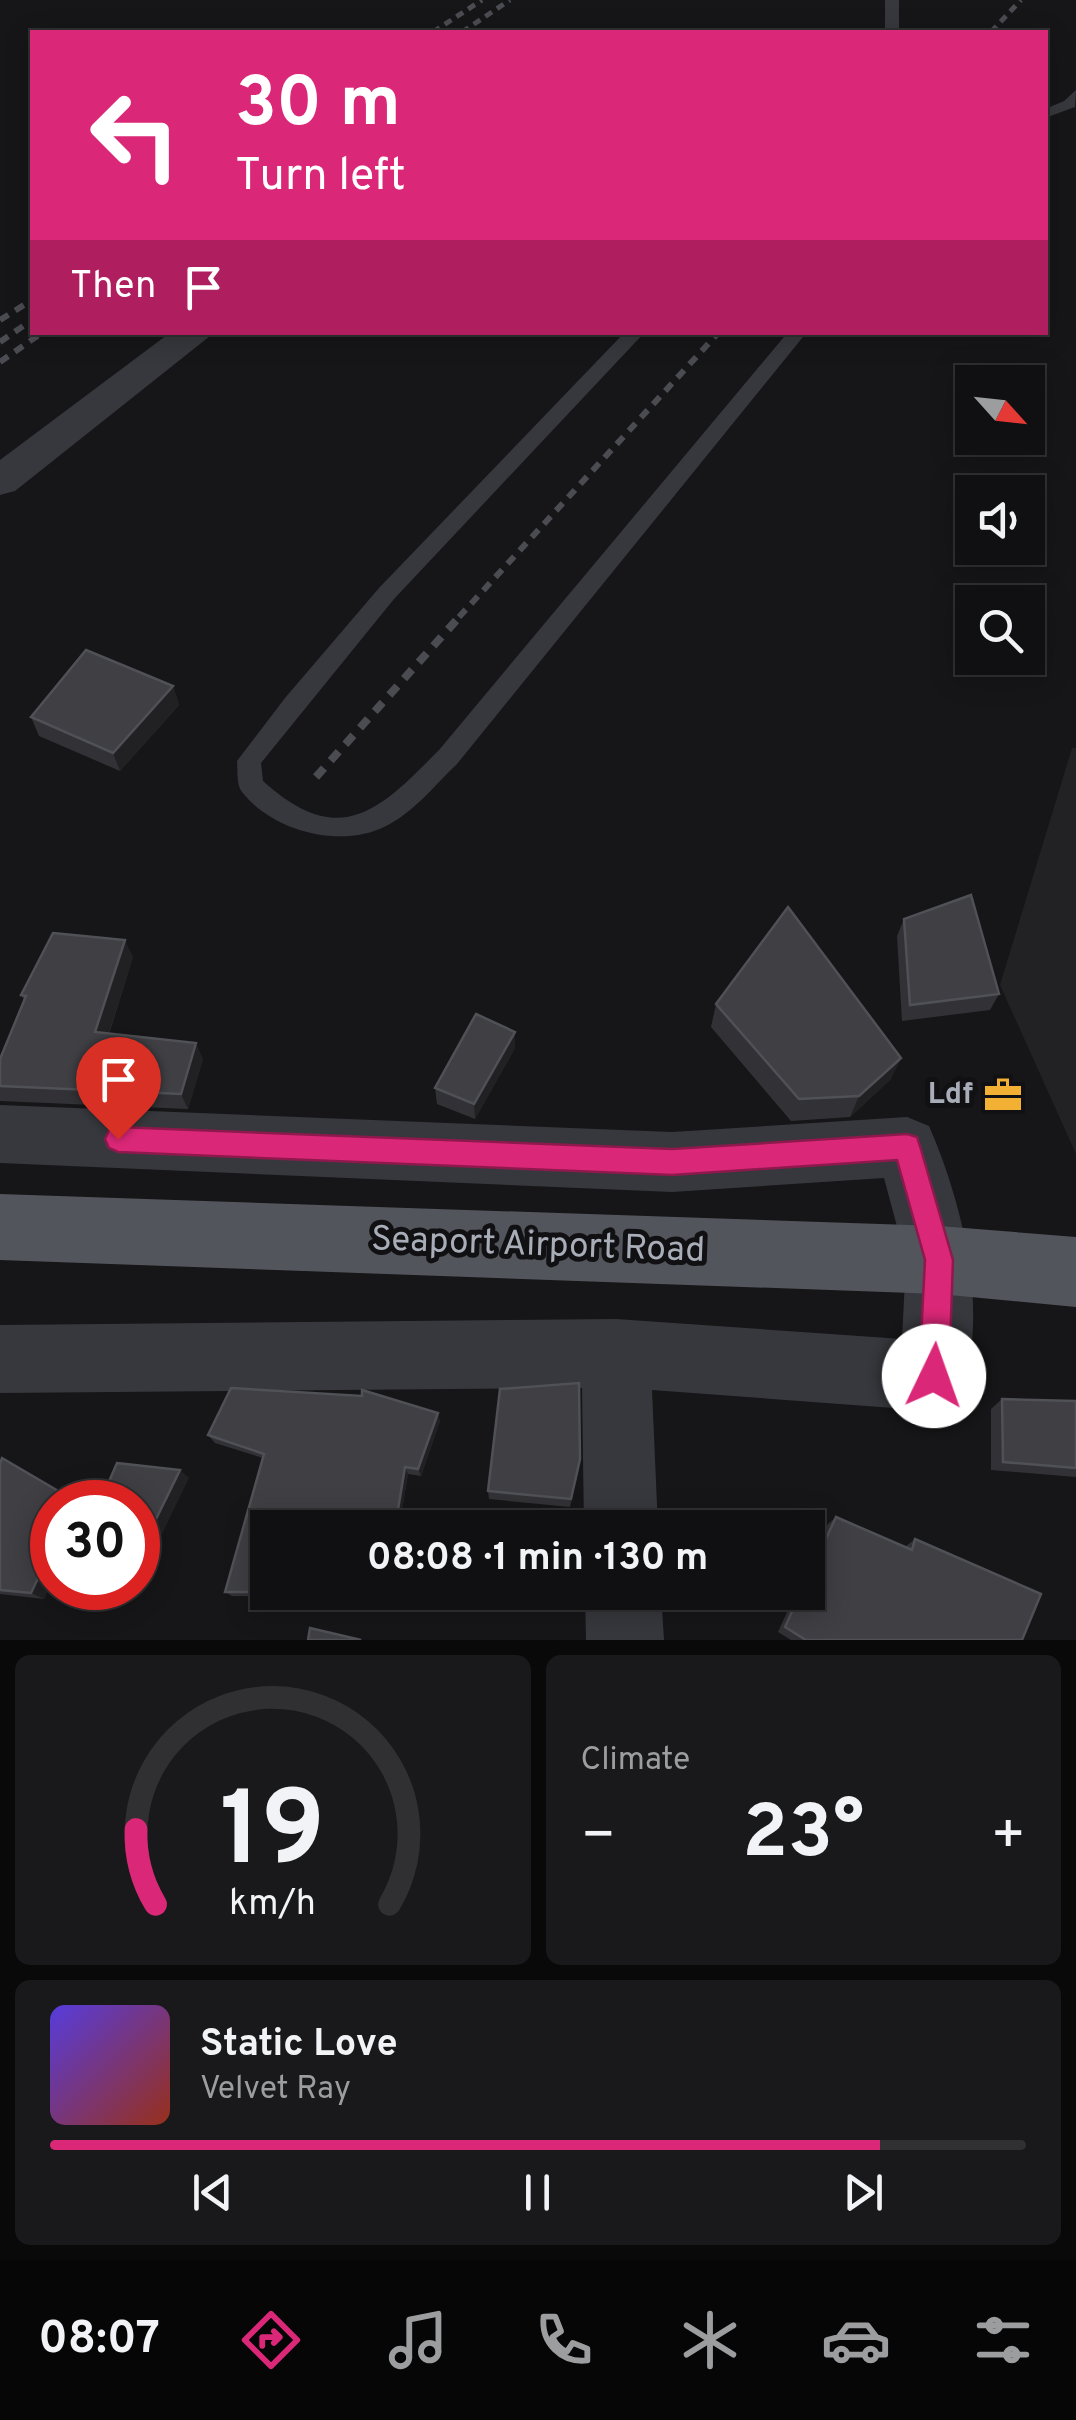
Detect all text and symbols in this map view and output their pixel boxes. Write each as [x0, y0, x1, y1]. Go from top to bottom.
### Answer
text: 30 m [235, 62, 401, 151]
icon: left [70, 70, 200, 200]
text: Turn left [235, 149, 406, 206]
icon: arrive [176, 260, 231, 315]
text: Then [70, 263, 156, 312]
north arrow [955, 365, 1045, 455]
map controls [955, 365, 1045, 675]
button: sound [955, 475, 1045, 565]
button: search [955, 585, 1045, 675]
pin [76, 1037, 161, 1140]
icon: arrive [91, 1052, 146, 1107]
office icon: Ldf [982, 1074, 1024, 1116]
place label: Ldf [928, 1077, 973, 1114]
street label: Seaport Airport Road [370, 1218, 706, 1274]
position arrow [882, 1324, 986, 1428]
speed limit sign: 30 [30, 1480, 160, 1610]
text: 08:08 · 1 min · 130 m [367, 1535, 708, 1584]
text: Climate [581, 1741, 690, 1781]
text: 19 [220, 1770, 326, 1902]
text: 23° [742, 1789, 864, 1884]
text: − [581, 1803, 616, 1873]
text: + [991, 1803, 1026, 1873]
text: km/h [229, 1882, 316, 1928]
text: Static Love [200, 2021, 398, 2070]
text: Velvet Ray [200, 2070, 351, 2110]
icon: previous [185, 2165, 240, 2220]
icon: pause [510, 2165, 565, 2220]
icon: next [836, 2165, 891, 2220]
icon: directions [236, 2305, 306, 2375]
icon: music [383, 2305, 453, 2375]
icon: phone [529, 2305, 599, 2375]
icon: climate [675, 2305, 745, 2375]
icon: car [821, 2305, 891, 2375]
icon: filters [968, 2305, 1038, 2375]
text: 08:07 [38, 2312, 160, 2369]

